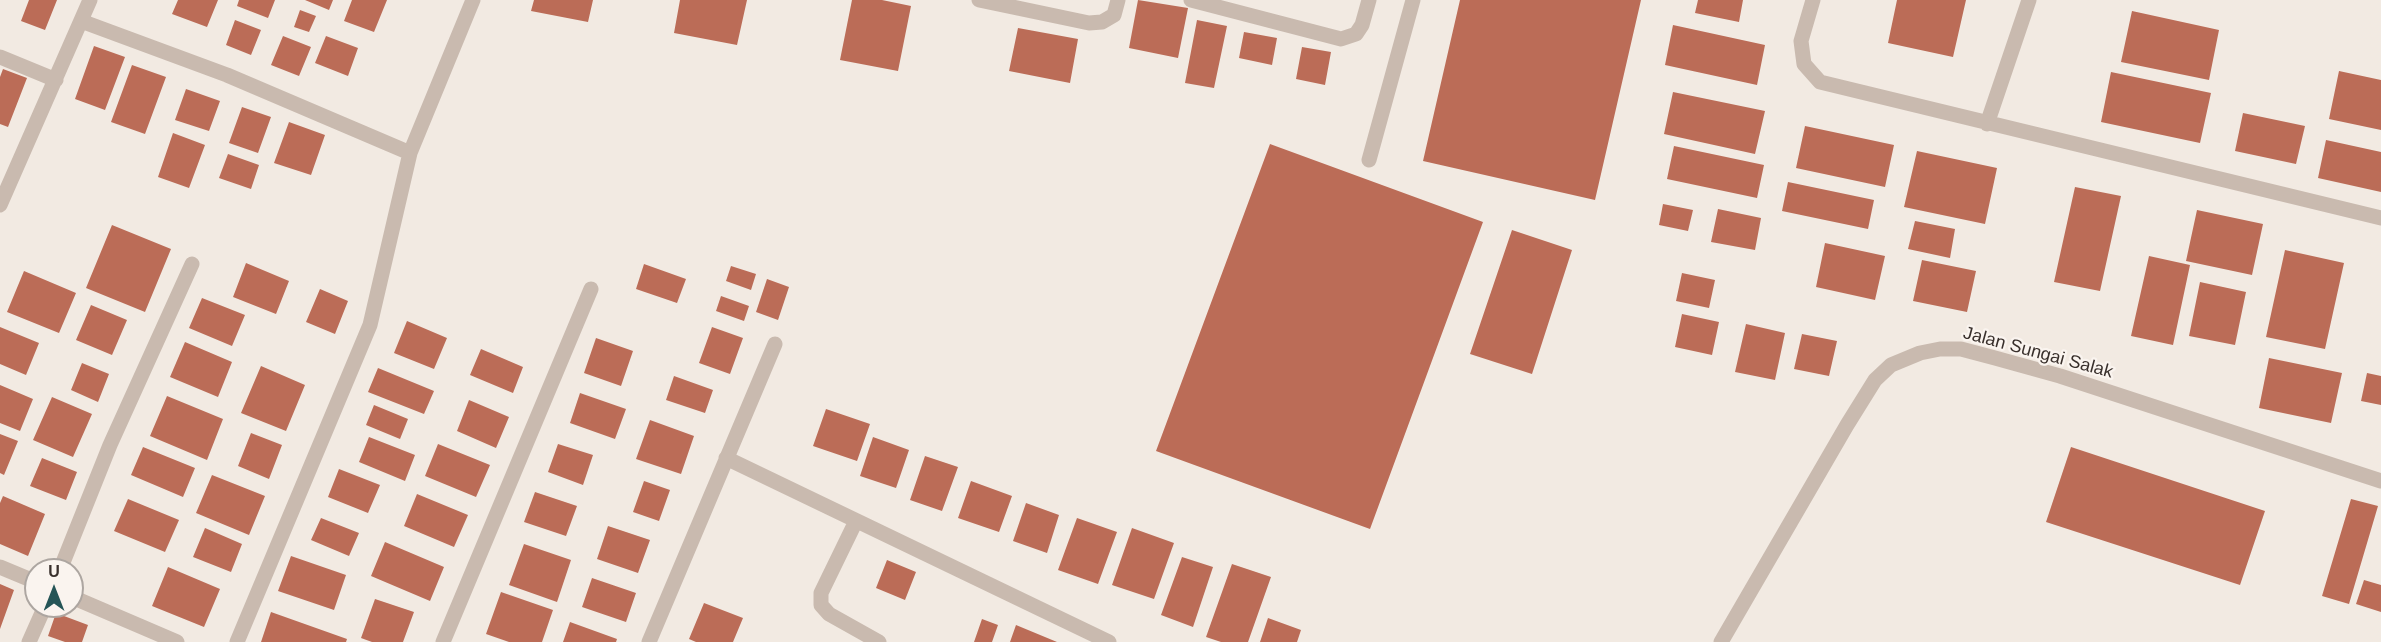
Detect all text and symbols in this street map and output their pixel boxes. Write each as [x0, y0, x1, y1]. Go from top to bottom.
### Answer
street label: Jalan Sungai Salak [1961, 323, 2115, 383]
north arrow [24, 558, 84, 618]
text: U [48, 563, 60, 580]

